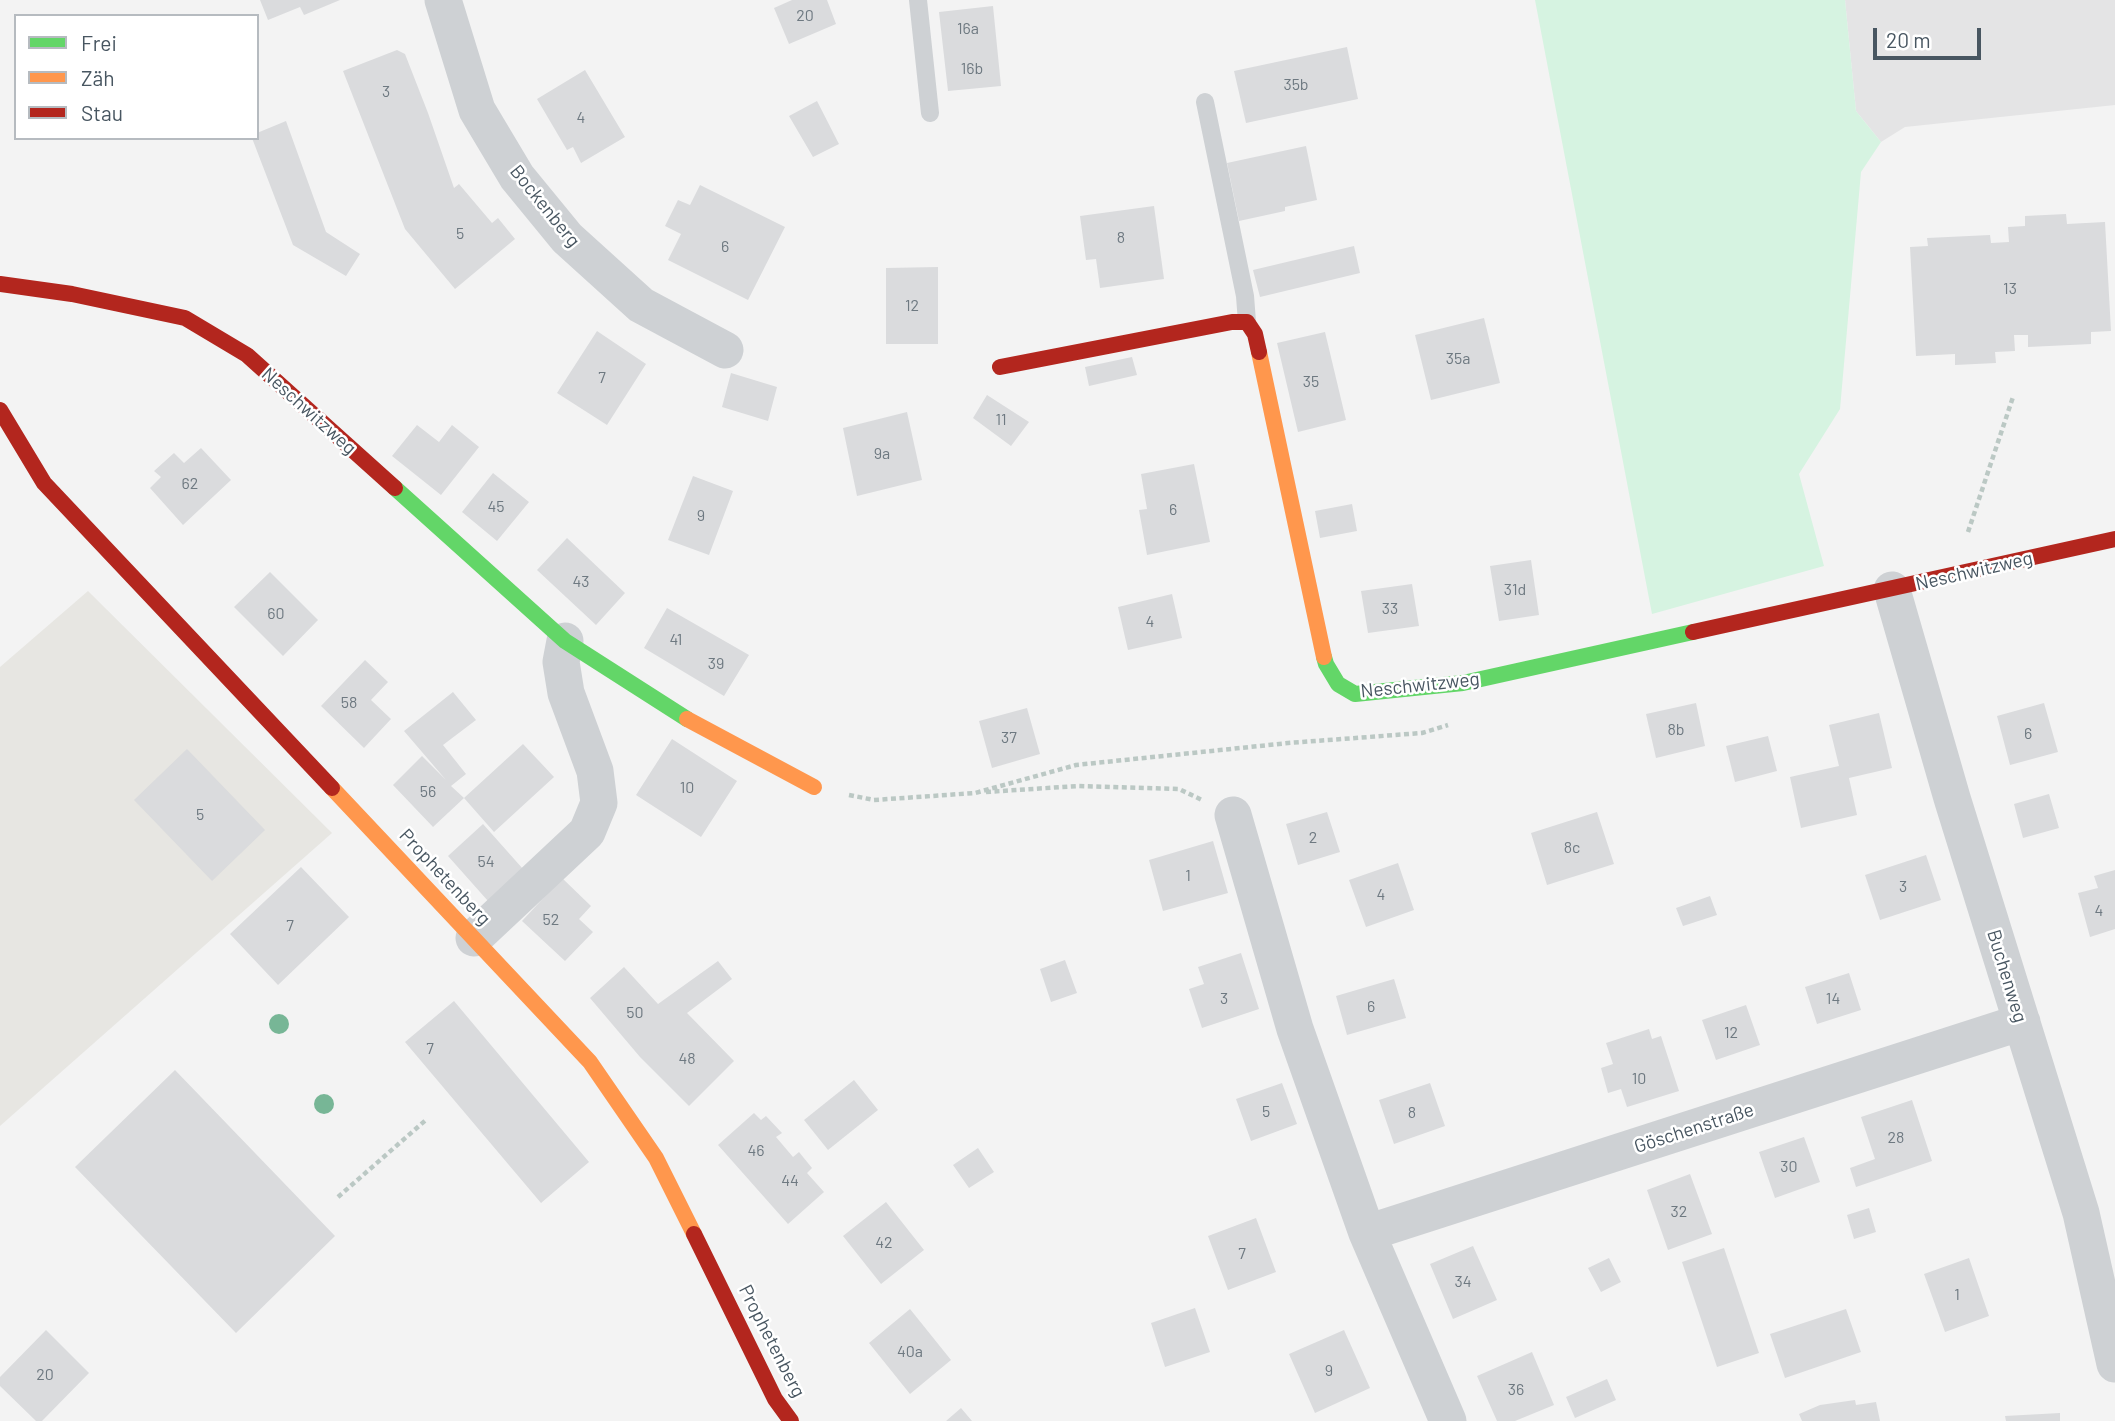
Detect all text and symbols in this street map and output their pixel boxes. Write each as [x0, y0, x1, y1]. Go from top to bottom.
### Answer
house number: 20 [796, 6, 814, 26]
legend [14, 14, 259, 140]
scale bar [1877, 14, 1986, 58]
house number: 16a [957, 19, 979, 39]
text: 20 m [1886, 27, 1931, 52]
text: Frei [81, 30, 117, 55]
house number: 16b [961, 59, 983, 79]
text: Zäh [81, 65, 115, 90]
house number: 35b [1283, 75, 1309, 95]
house number: 3 [382, 82, 390, 102]
text: Stau [81, 100, 123, 125]
house number: 4 [577, 108, 585, 128]
street label: Bockenberg [505, 160, 585, 252]
house number: 5 [456, 224, 464, 244]
house number: 8 [1117, 228, 1125, 248]
house number: 6 [721, 237, 729, 257]
house number: 13 [2003, 279, 2017, 299]
house number: 12 [905, 296, 919, 316]
house number: 35a [1446, 349, 1470, 369]
street label: Neschwitzweg [257, 363, 361, 459]
house number: 7 [598, 368, 606, 388]
house number: 35 [1303, 372, 1319, 392]
house number: 11 [995, 410, 1007, 430]
house number: 9a [874, 444, 890, 464]
house number: 62 [182, 474, 198, 494]
house number: 45 [487, 497, 505, 517]
house number: 6 [1169, 500, 1177, 520]
house number: 9 [697, 506, 705, 526]
street label: Neschwitzweg [1913, 546, 2035, 596]
house number: 43 [572, 572, 590, 592]
house number: 31d [1504, 580, 1526, 600]
house number: 33 [1382, 599, 1398, 619]
house number: 60 [267, 604, 285, 624]
house number: 4 [1146, 612, 1154, 632]
house number: 41 [670, 630, 682, 650]
house number: 39 [708, 654, 724, 674]
street label: Neschwitzweg [1359, 667, 1481, 703]
house number: 58 [341, 693, 357, 713]
house number: 8b [1667, 720, 1685, 740]
house number: 6 [2024, 724, 2032, 744]
house number: 37 [1001, 728, 1017, 748]
house number: 10 [680, 778, 694, 798]
house number: 56 [420, 782, 436, 802]
house number: 5 [196, 805, 204, 825]
street label: Prophetenberg [395, 824, 495, 930]
house number: 2 [1309, 828, 1317, 848]
house number: 8c [1564, 838, 1580, 858]
house number: 54 [477, 852, 495, 872]
house number: 1 [1185, 866, 1191, 886]
house number: 3 [1899, 877, 1907, 897]
house number: 4 [1377, 885, 1385, 905]
house number: 4 [2095, 901, 2103, 921]
house number: 52 [543, 910, 559, 930]
house number: 7 [286, 916, 294, 936]
street label: Buchenweg [1982, 927, 2032, 1025]
house number: 3 [1220, 989, 1228, 1009]
house number: 14 [1826, 989, 1840, 1009]
house number: 6 [1367, 997, 1375, 1017]
house number: 50 [626, 1003, 644, 1023]
house number: 12 [1724, 1023, 1738, 1043]
house number: 7 [426, 1039, 434, 1059]
house number: 48 [678, 1049, 696, 1069]
house number: 10 [1632, 1069, 1646, 1089]
street label: Göschenstraße [1631, 1098, 1757, 1158]
house number: 5 [1262, 1102, 1270, 1122]
house number: 8 [1408, 1103, 1416, 1123]
house number: 28 [1888, 1128, 1904, 1148]
house number: 46 [747, 1141, 765, 1161]
house number: 30 [1780, 1157, 1798, 1177]
house number: 44 [781, 1171, 799, 1191]
house number: 32 [1671, 1202, 1687, 1222]
house number: 42 [875, 1233, 893, 1253]
house number: 7 [1238, 1244, 1246, 1264]
house number: 34 [1454, 1272, 1472, 1292]
street label: Prophetenberg [734, 1281, 810, 1401]
house number: 1 [1954, 1285, 1960, 1305]
house number: 40a [897, 1342, 923, 1362]
house number: 9 [1325, 1361, 1333, 1381]
house number: 20 [36, 1365, 54, 1385]
house number: 36 [1508, 1380, 1524, 1400]

